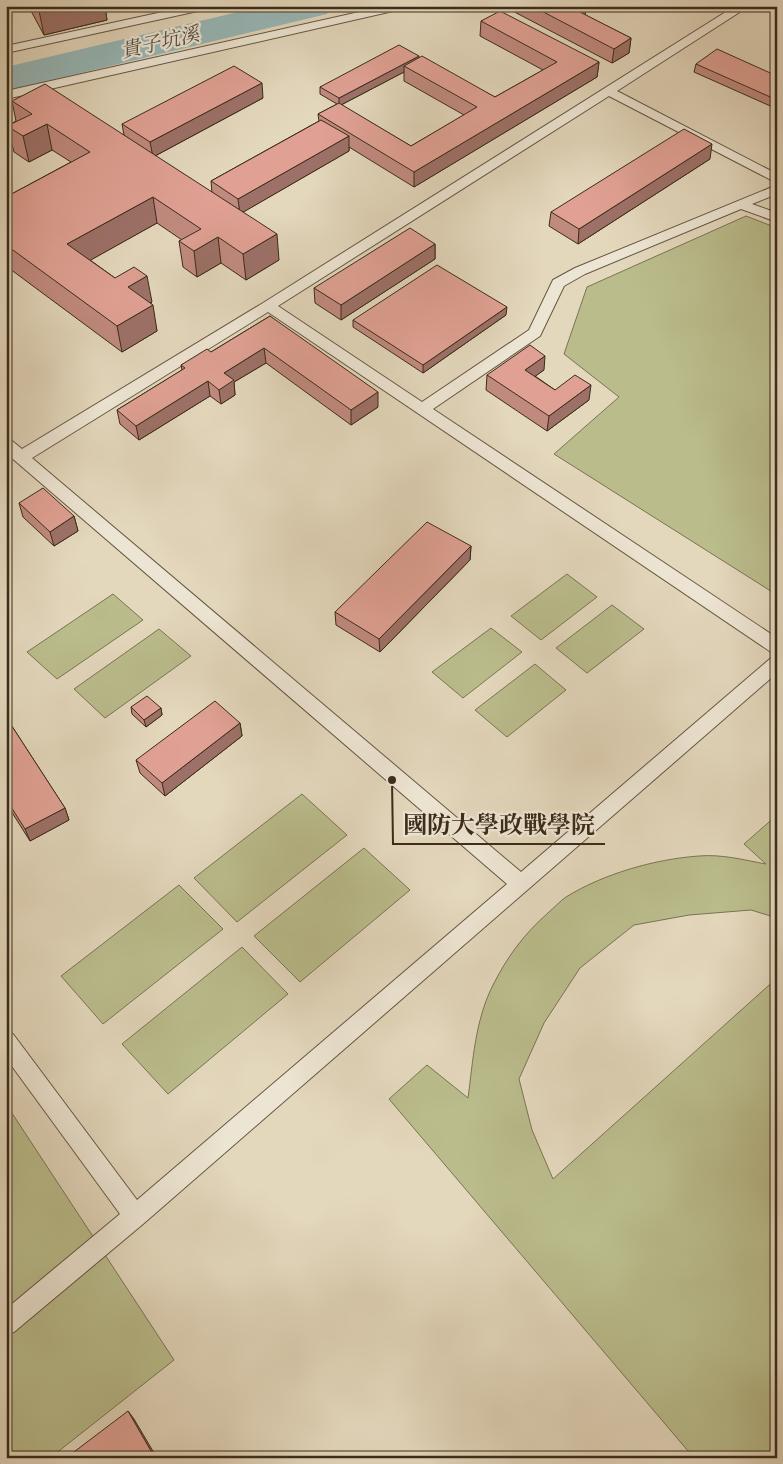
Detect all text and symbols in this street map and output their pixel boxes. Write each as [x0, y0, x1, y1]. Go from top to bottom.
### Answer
water label: 貴子坑溪 [118, 20, 204, 64]
callout: 國防大學政戰學院 [393, 805, 605, 844]
text: 國防大學政戰學院 [403, 809, 595, 840]

